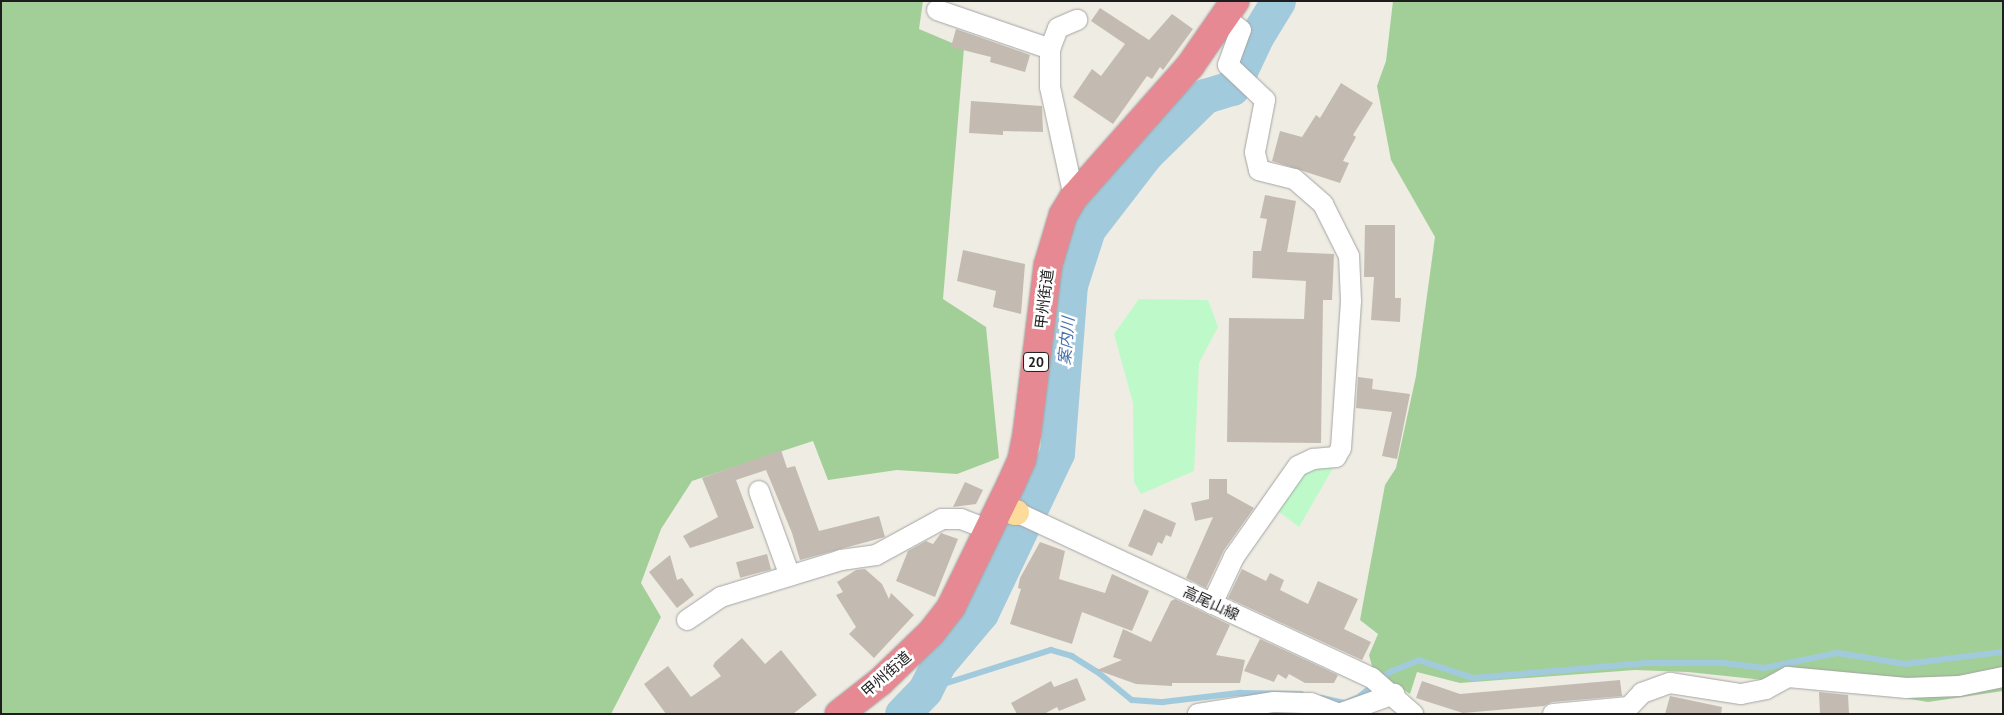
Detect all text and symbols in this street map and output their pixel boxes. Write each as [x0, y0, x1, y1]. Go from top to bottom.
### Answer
street label: 甲州街道 [1031, 268, 1057, 330]
water label: 案内川 [1054, 316, 1078, 366]
road number: 20 [1022, 351, 1050, 374]
street label: 高尾山線 [1180, 582, 1242, 624]
street label: 甲州街道 [857, 648, 915, 700]

